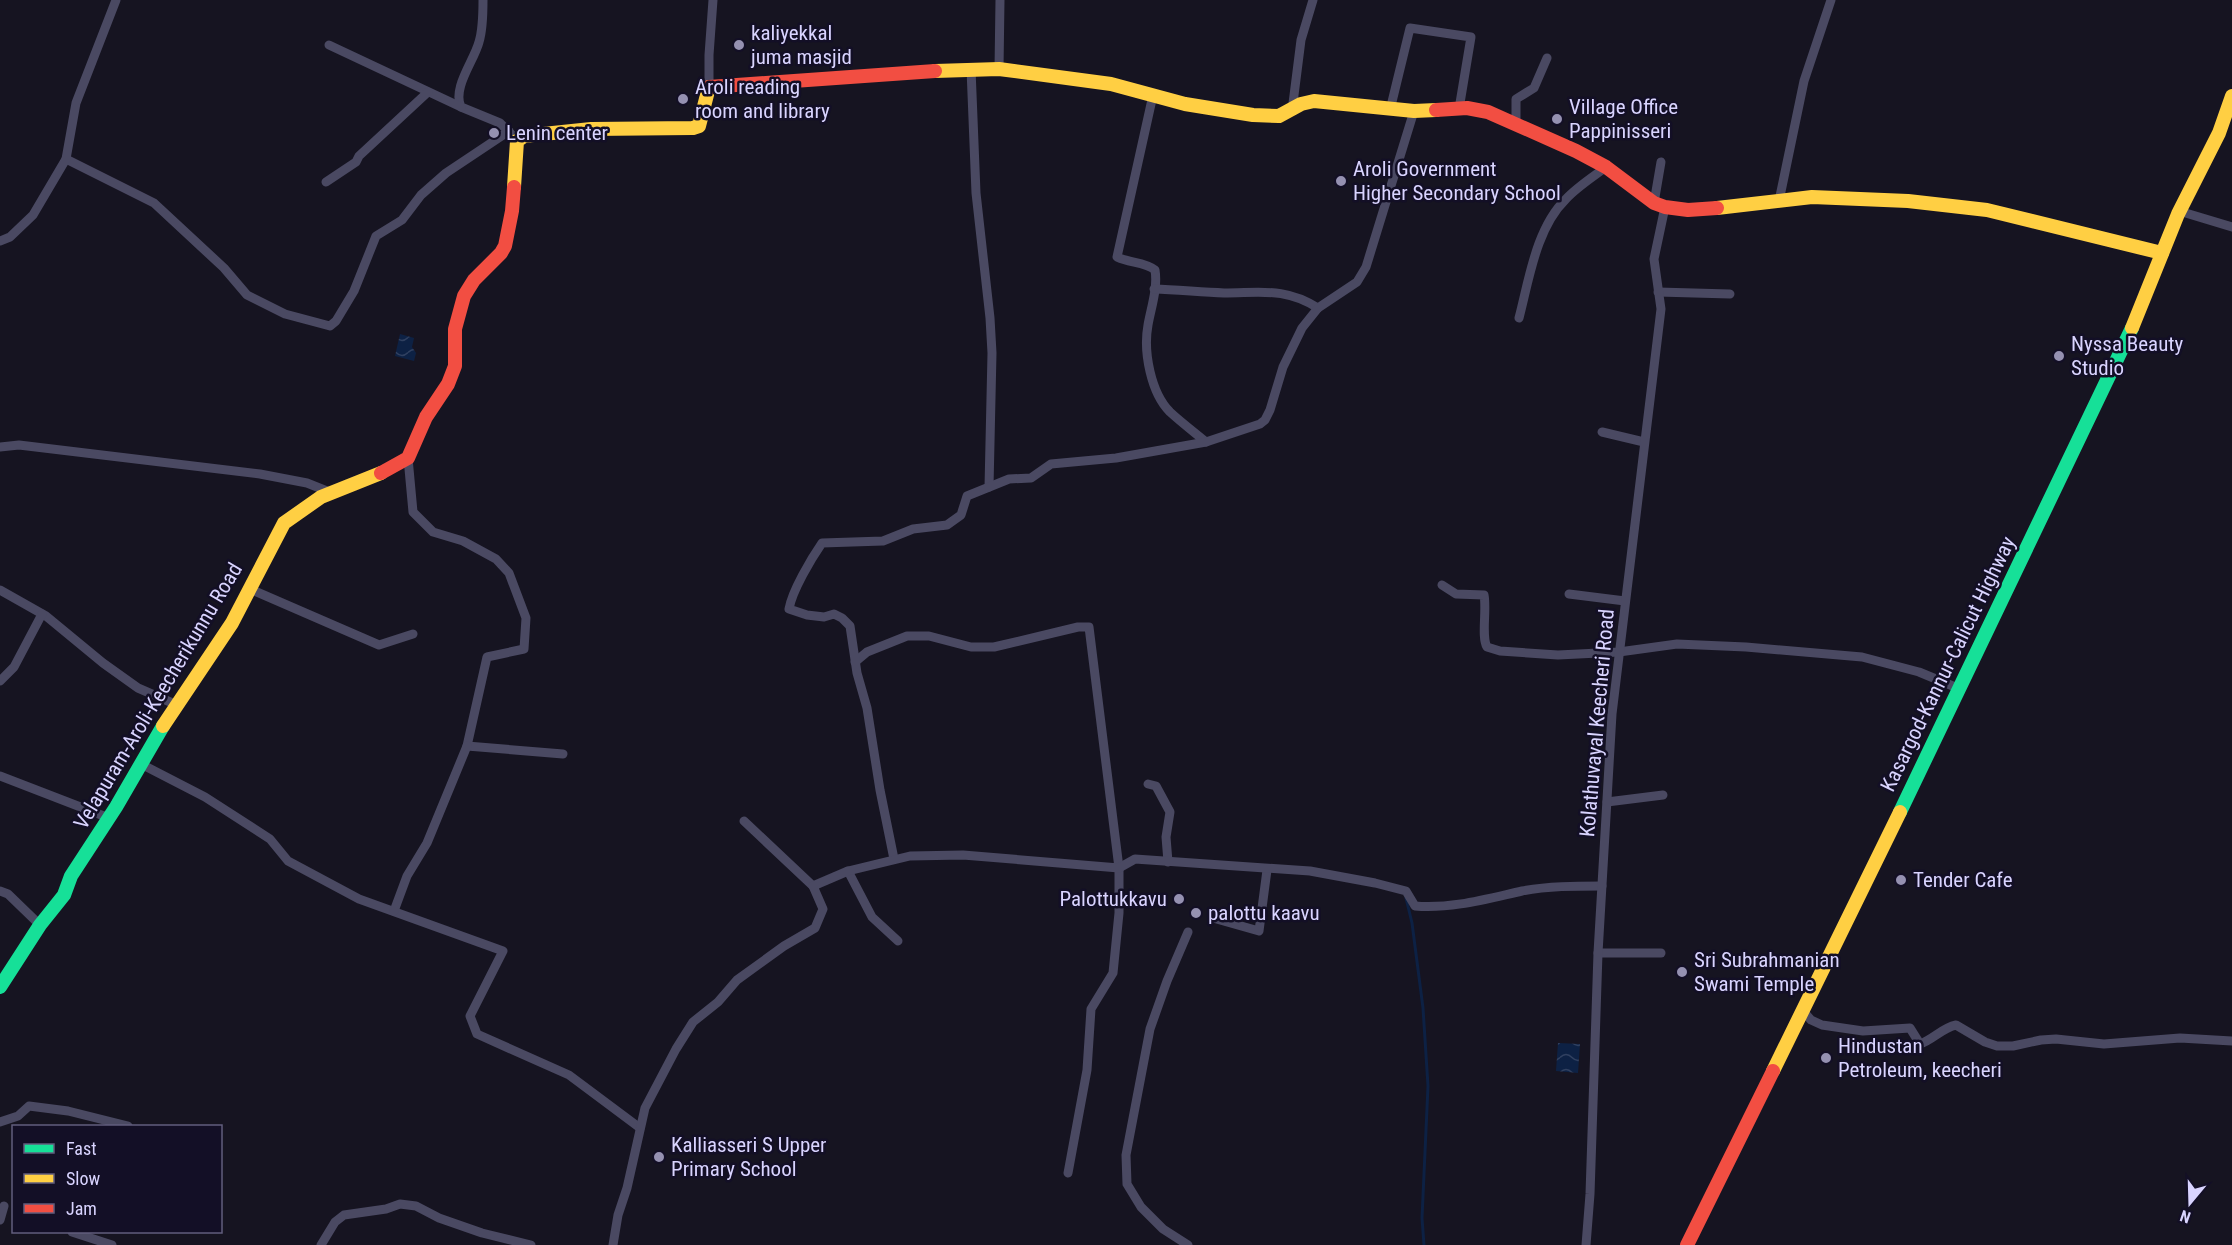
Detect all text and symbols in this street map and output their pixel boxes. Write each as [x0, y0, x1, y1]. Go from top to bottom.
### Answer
place label: kaliyekkal juma masjid [750, 21, 852, 69]
marker: kaliyekkal juma masjid [732, 38, 746, 52]
place label: Aroli reading room and library [695, 75, 830, 123]
marker: Aroli reading room and library [676, 92, 690, 106]
place label: Village Office Pappinisseri [1569, 95, 1678, 143]
marker: Village Office Pappinisseri [1550, 112, 1564, 126]
place label: Lenin center [506, 121, 608, 145]
marker: Lenin center [487, 126, 501, 140]
place label: Aroli Government Higher Secondary School [1353, 157, 1561, 205]
marker: Aroli Government Higher Secondary School [1334, 174, 1348, 188]
place label: Nyssa Beauty Studio [2071, 332, 2184, 380]
marker: Nyssa Beauty Studio [2052, 349, 2066, 363]
street label: Kasargod-Kannur-Calicut Highway [1876, 532, 2020, 795]
street label: Velapuram-Aroli-Keecherikunnu Road [69, 559, 247, 833]
street label: Kolathuvayal Keecheri Road [1575, 608, 1619, 838]
place label: Tender Cafe [1913, 868, 2013, 892]
marker: Tender Cafe [1894, 873, 1908, 887]
place label: Palottukkavu [1060, 887, 1167, 911]
marker: Palottukkavu [1172, 892, 1186, 906]
place label: palottu kaavu [1208, 901, 1320, 925]
marker: palottu kaavu [1189, 906, 1203, 920]
place label: Sri Subrahmanian Swami Temple [1694, 948, 1840, 996]
marker: Sri Subrahmanian Swami Temple [1675, 965, 1689, 979]
place label: Hindustan Petroleum, keecheri [1838, 1034, 2002, 1082]
marker: Hindustan Petroleum, keecheri [1819, 1051, 1833, 1065]
legend [12, 1125, 222, 1233]
place label: Kalliasseri S Upper Primary School [671, 1133, 827, 1181]
text: Fast [66, 1138, 97, 1159]
marker: Kalliasseri S Upper Primary School [652, 1150, 666, 1164]
text: Slow [66, 1168, 101, 1189]
north arrow [2160, 1173, 2220, 1233]
text: Jam [66, 1198, 97, 1219]
text: N [2178, 1206, 2193, 1227]

